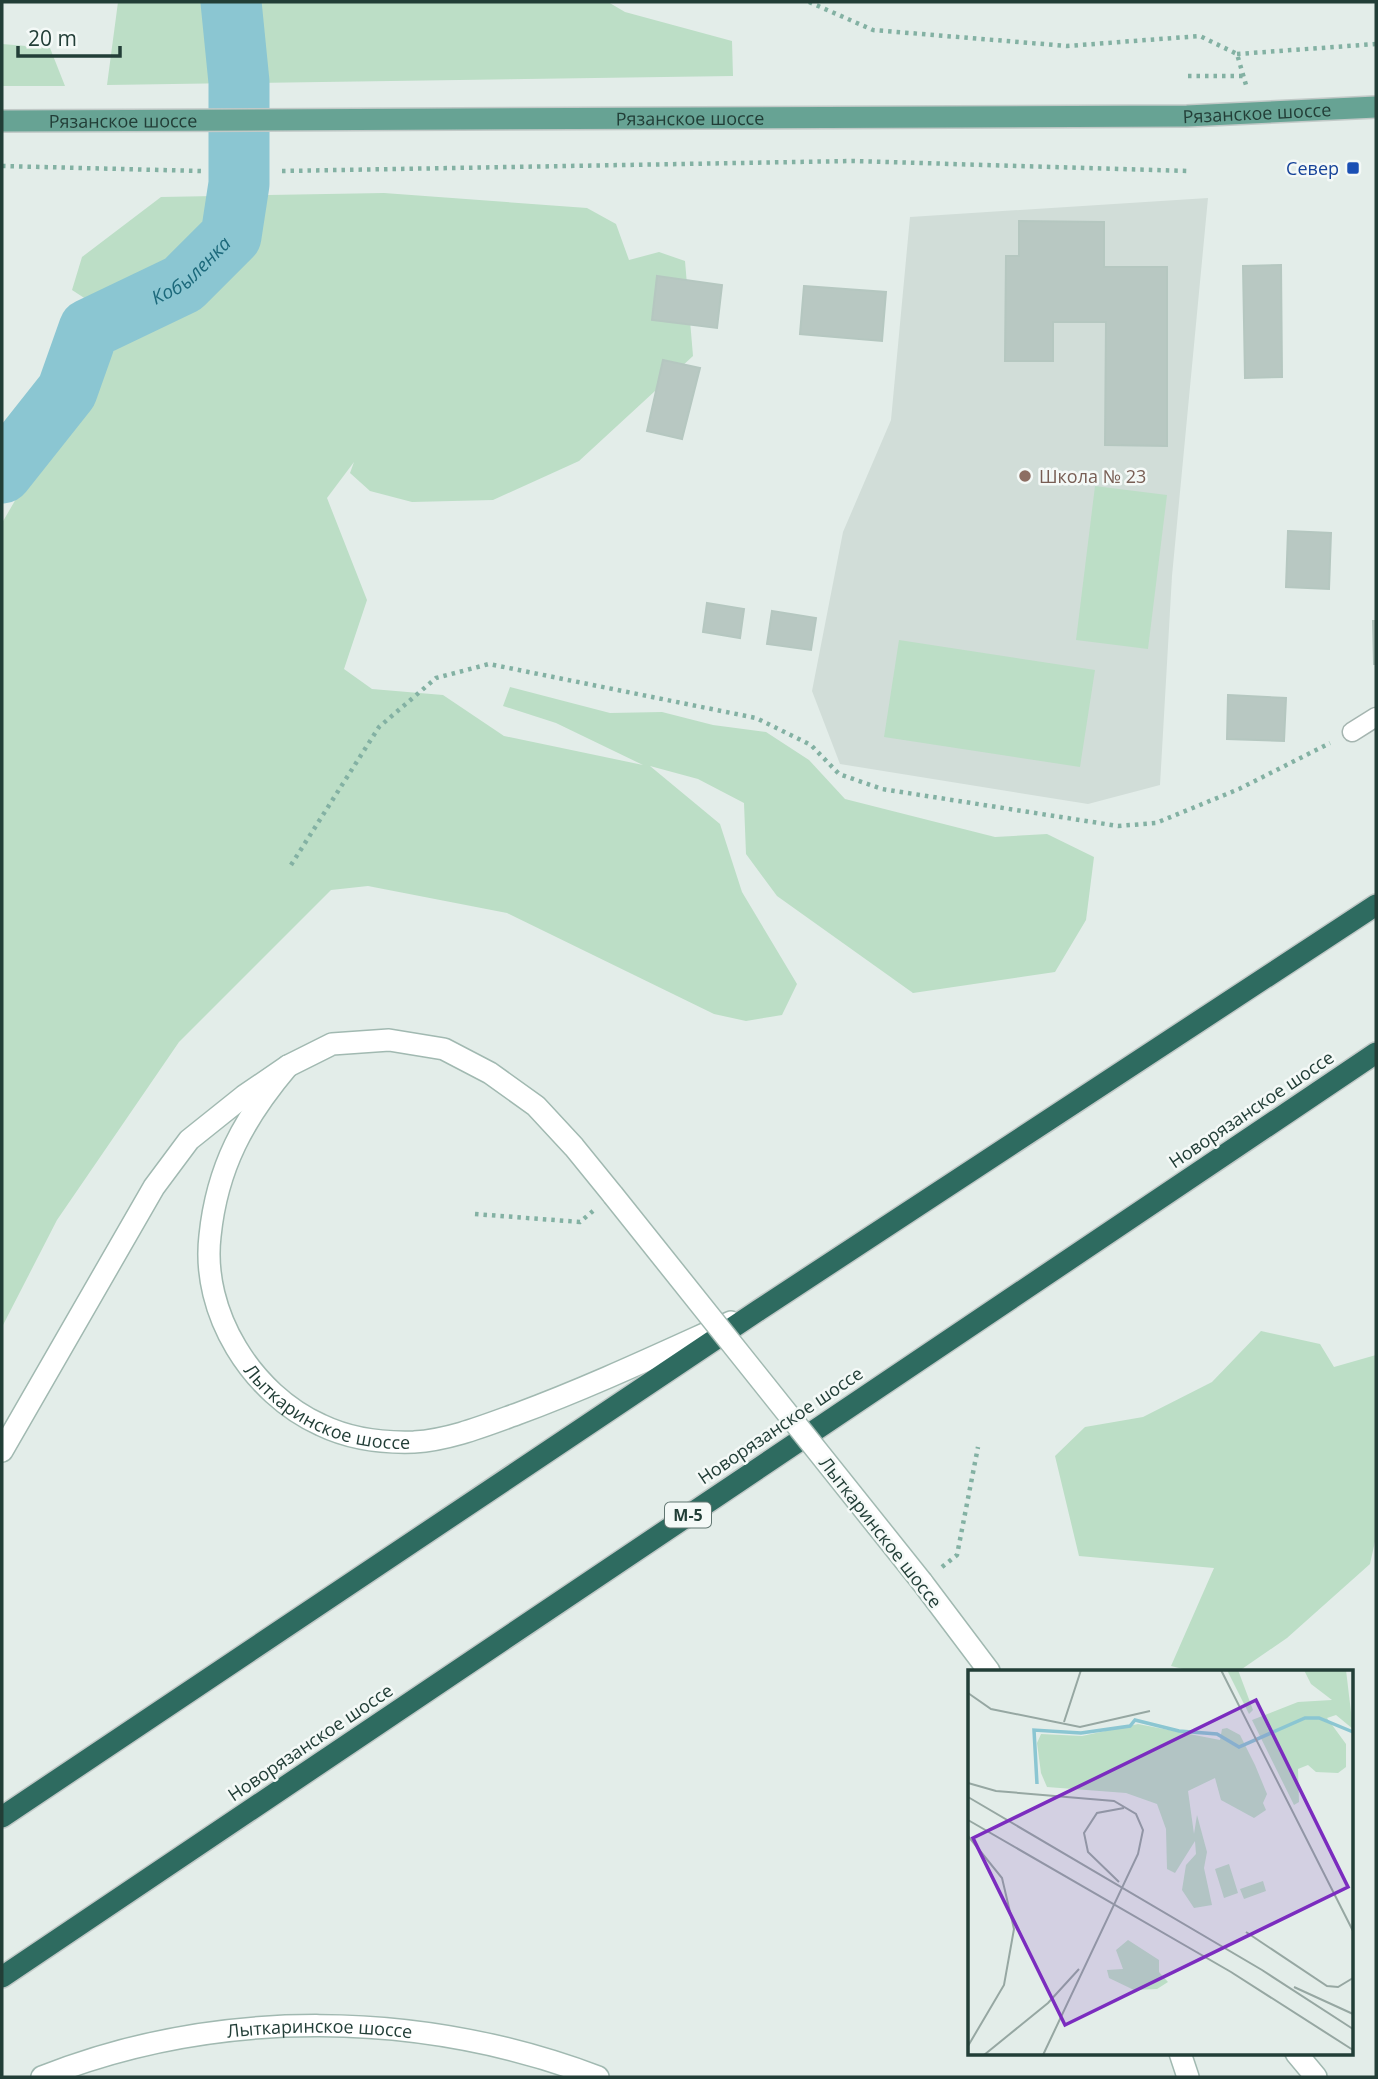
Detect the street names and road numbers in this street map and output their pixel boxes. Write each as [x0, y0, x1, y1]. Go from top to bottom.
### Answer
street label: Рязанское шоссе [1182, 97, 1332, 128]
street label: Рязанское шоссе [616, 106, 764, 130]
street label: Рязанское шоссе [49, 108, 197, 133]
street label: Новорязанское шоссе [1164, 1045, 1338, 1173]
street label: Лыткаринское шоссе [239, 1359, 410, 1454]
street label: Новорязанское шоссе [693, 1361, 867, 1489]
street label: Лыткаринское шоссе [814, 1451, 948, 1613]
road number: М-5 [665, 1502, 711, 1527]
street label: Новорязанское шоссе [223, 1678, 397, 1806]
street label: Лыткаринское шоссе [226, 2014, 414, 2043]

